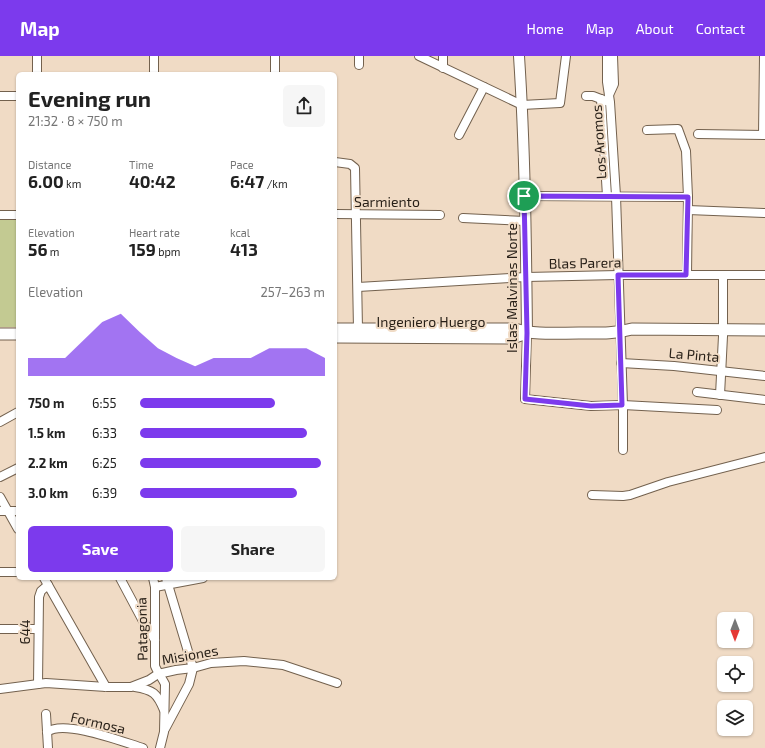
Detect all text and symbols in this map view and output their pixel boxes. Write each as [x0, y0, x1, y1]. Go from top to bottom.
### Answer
text: Map [20, 17, 60, 40]
text: Home [527, 20, 564, 37]
text: Map [586, 20, 614, 37]
text: About [636, 20, 674, 37]
text: Contact [696, 20, 745, 37]
text: Evening run [28, 85, 151, 111]
button: share [283, 85, 325, 127]
street label: Los Aromos [587, 104, 610, 180]
text: 21:32 · 8 × 750 m [28, 113, 123, 129]
text: Distance [28, 158, 71, 171]
text: Time [129, 158, 154, 171]
text: Pace [230, 158, 254, 171]
text: 6.00 [28, 171, 64, 191]
text: 40:42 [129, 171, 176, 191]
text: 6:47 [230, 171, 264, 191]
text: km [64, 177, 81, 190]
text: /km [264, 177, 288, 190]
pin [507, 179, 541, 213]
icon: arrive [513, 185, 535, 207]
street label: Sarmiento [354, 193, 420, 210]
street label: Islas Malvinas Norte [503, 223, 520, 353]
text: Elevation [28, 226, 75, 239]
text: Heart rate [129, 226, 180, 239]
text: kcal [230, 226, 250, 239]
text: 56 [28, 239, 47, 259]
text: 159 [129, 239, 156, 259]
text: 413 [230, 239, 258, 259]
text: m [47, 245, 60, 258]
text: bpm [156, 245, 181, 258]
street label: Blas Parera [548, 253, 622, 272]
text: Elevation [28, 284, 83, 300]
text: 257–263 m [260, 284, 325, 300]
street label: Ingeniero Huergo [377, 313, 485, 330]
street label: La Pinta [668, 344, 720, 365]
text: 750 m [28, 395, 65, 411]
text: 6:55 [92, 395, 116, 411]
text: 1.5 km [28, 425, 66, 441]
text: 6:33 [92, 425, 117, 441]
text: 2.2 km [28, 455, 68, 471]
text: 6:25 [92, 455, 117, 471]
text: 3.0 km [28, 485, 68, 501]
text: 6:39 [92, 485, 117, 501]
button: Save [28, 526, 173, 572]
button: Share [181, 526, 325, 572]
street label: Patagonia [132, 597, 151, 661]
north arrow [717, 612, 753, 648]
map controls [717, 612, 753, 736]
street label: 644 [16, 619, 33, 645]
street label: Misiones [160, 641, 219, 668]
button: locate [717, 656, 753, 692]
button: layers [717, 700, 753, 736]
street label: Formosa [69, 708, 127, 737]

